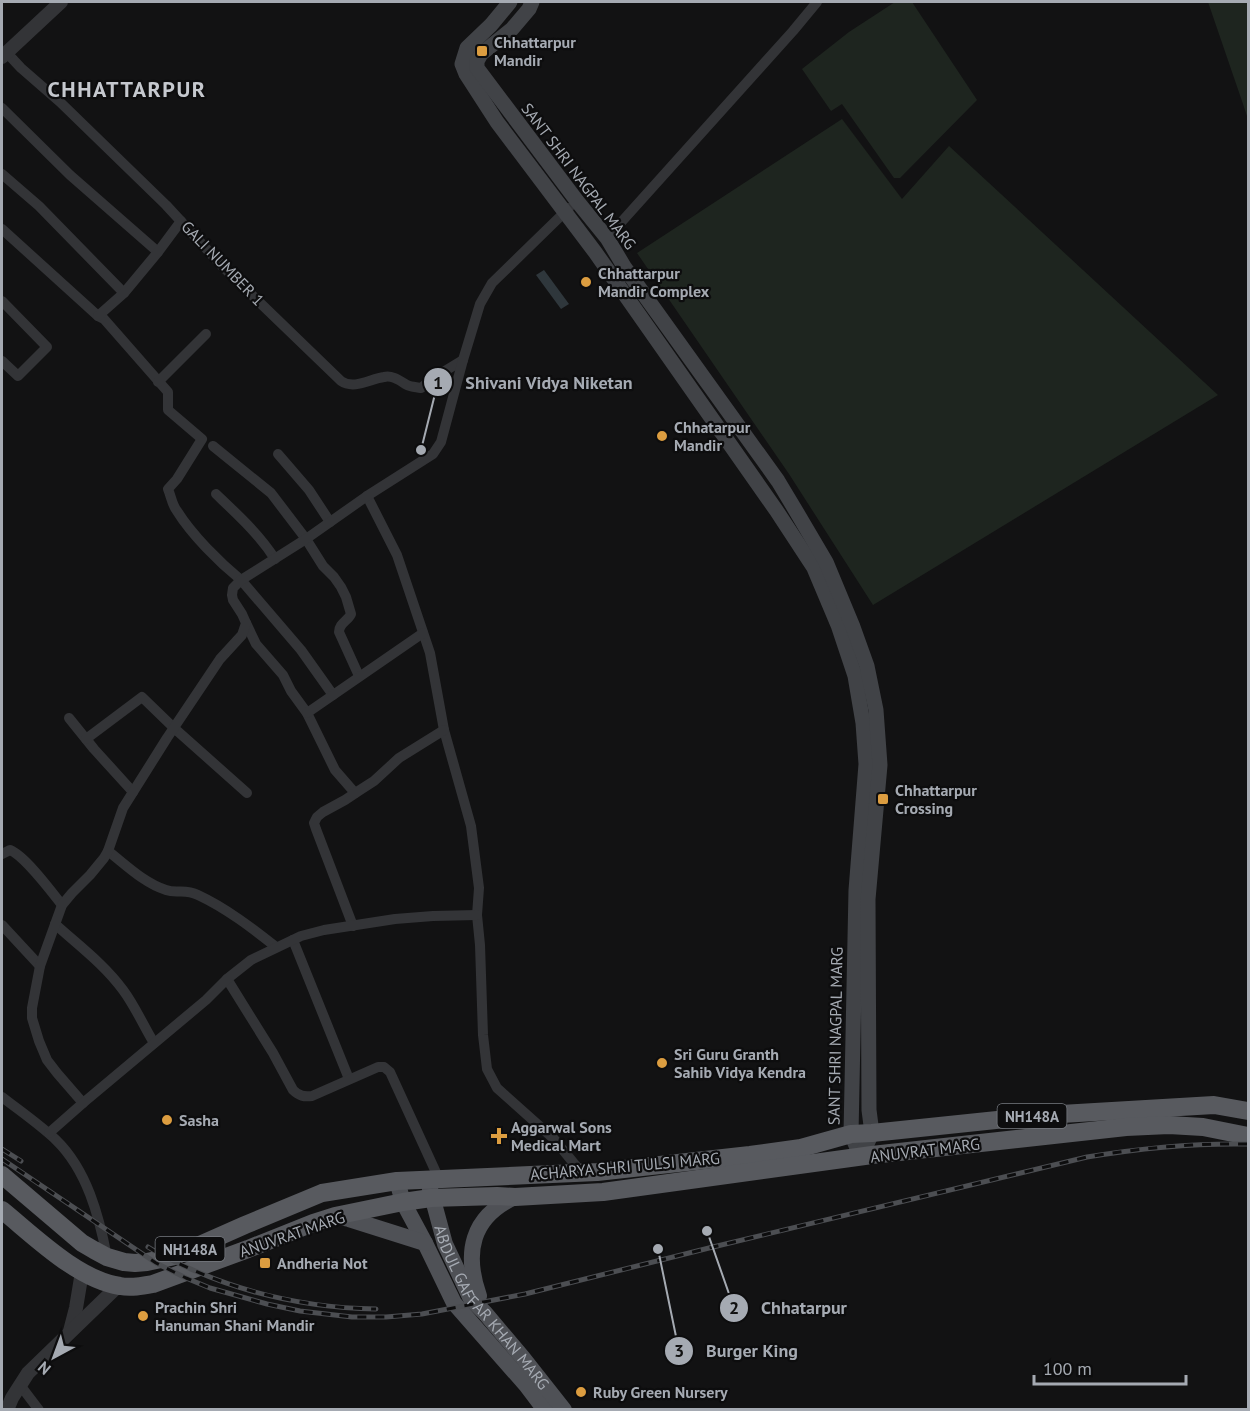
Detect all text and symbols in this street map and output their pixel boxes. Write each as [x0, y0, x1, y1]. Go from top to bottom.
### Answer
place label: Chhattarpur Mandir [494, 32, 576, 70]
marker: Chhattarpur Mandir [475, 44, 489, 58]
district label: CHHATTARPUR [48, 75, 206, 103]
street label: SANT SHRI NAGPAL MARG [517, 99, 641, 253]
street label: GALI NUMBER 1 [177, 216, 269, 310]
place label: Chhattarpur Mandir Complex [598, 263, 710, 301]
marker: Chhattarpur Mandir Complex [579, 275, 593, 289]
callout: Shivani Vidya Niketan [423, 364, 645, 400]
text: 1 [433, 371, 443, 394]
text: Shivani Vidya Niketan [465, 371, 633, 394]
place label: Chhatarpur Mandir [674, 417, 751, 455]
marker: Chhatarpur Mandir [655, 429, 669, 443]
place label: Chhattarpur Crossing [895, 780, 977, 818]
marker: Chhattarpur Crossing [876, 792, 890, 806]
street label: SANT SHRI NAGPAL MARG [823, 947, 847, 1125]
place label: Sri Guru Granth Sahib Vidya Kendra [674, 1044, 806, 1082]
marker: Sri Guru Granth Sahib Vidya Kendra [655, 1056, 669, 1070]
road number: NH148A [998, 1104, 1066, 1128]
place label: Sasha [179, 1110, 219, 1130]
marker: Sasha [160, 1113, 174, 1127]
place label: Aggarwal Sons Medical Mart [511, 1117, 612, 1155]
marker: Aggarwal Sons Medical Mart [492, 1129, 506, 1143]
street label: ANUVRAT MARG [869, 1133, 981, 1167]
street label: ACHARYA SHRI TULSI MARG [529, 1148, 721, 1184]
street label: ANUVRAT MARG [237, 1207, 347, 1261]
street label: ABDUL GAFFAR KHAN MARG [430, 1223, 554, 1394]
road number: NH148A [156, 1237, 225, 1261]
place label: Andheria Not [277, 1253, 368, 1273]
marker: Andheria Not [258, 1256, 272, 1270]
callout: Chhatarpur [719, 1290, 859, 1326]
text: 2 [729, 1296, 739, 1319]
text: Chhatarpur [761, 1296, 848, 1319]
place label: Prachin Shri Hanuman Shani Mandir [155, 1297, 315, 1335]
marker: Prachin Shri Hanuman Shani Mandir [136, 1309, 150, 1323]
north arrow [24, 1327, 84, 1387]
callout: Burger King [664, 1333, 810, 1369]
text: 3 [674, 1339, 684, 1362]
text: Burger King [706, 1339, 798, 1362]
scale bar [1034, 1348, 1186, 1386]
text: N [34, 1357, 55, 1379]
text: 100 m [1043, 1357, 1092, 1380]
place label: Ruby Green Nursery [593, 1382, 728, 1402]
marker: Ruby Green Nursery [574, 1385, 588, 1399]

